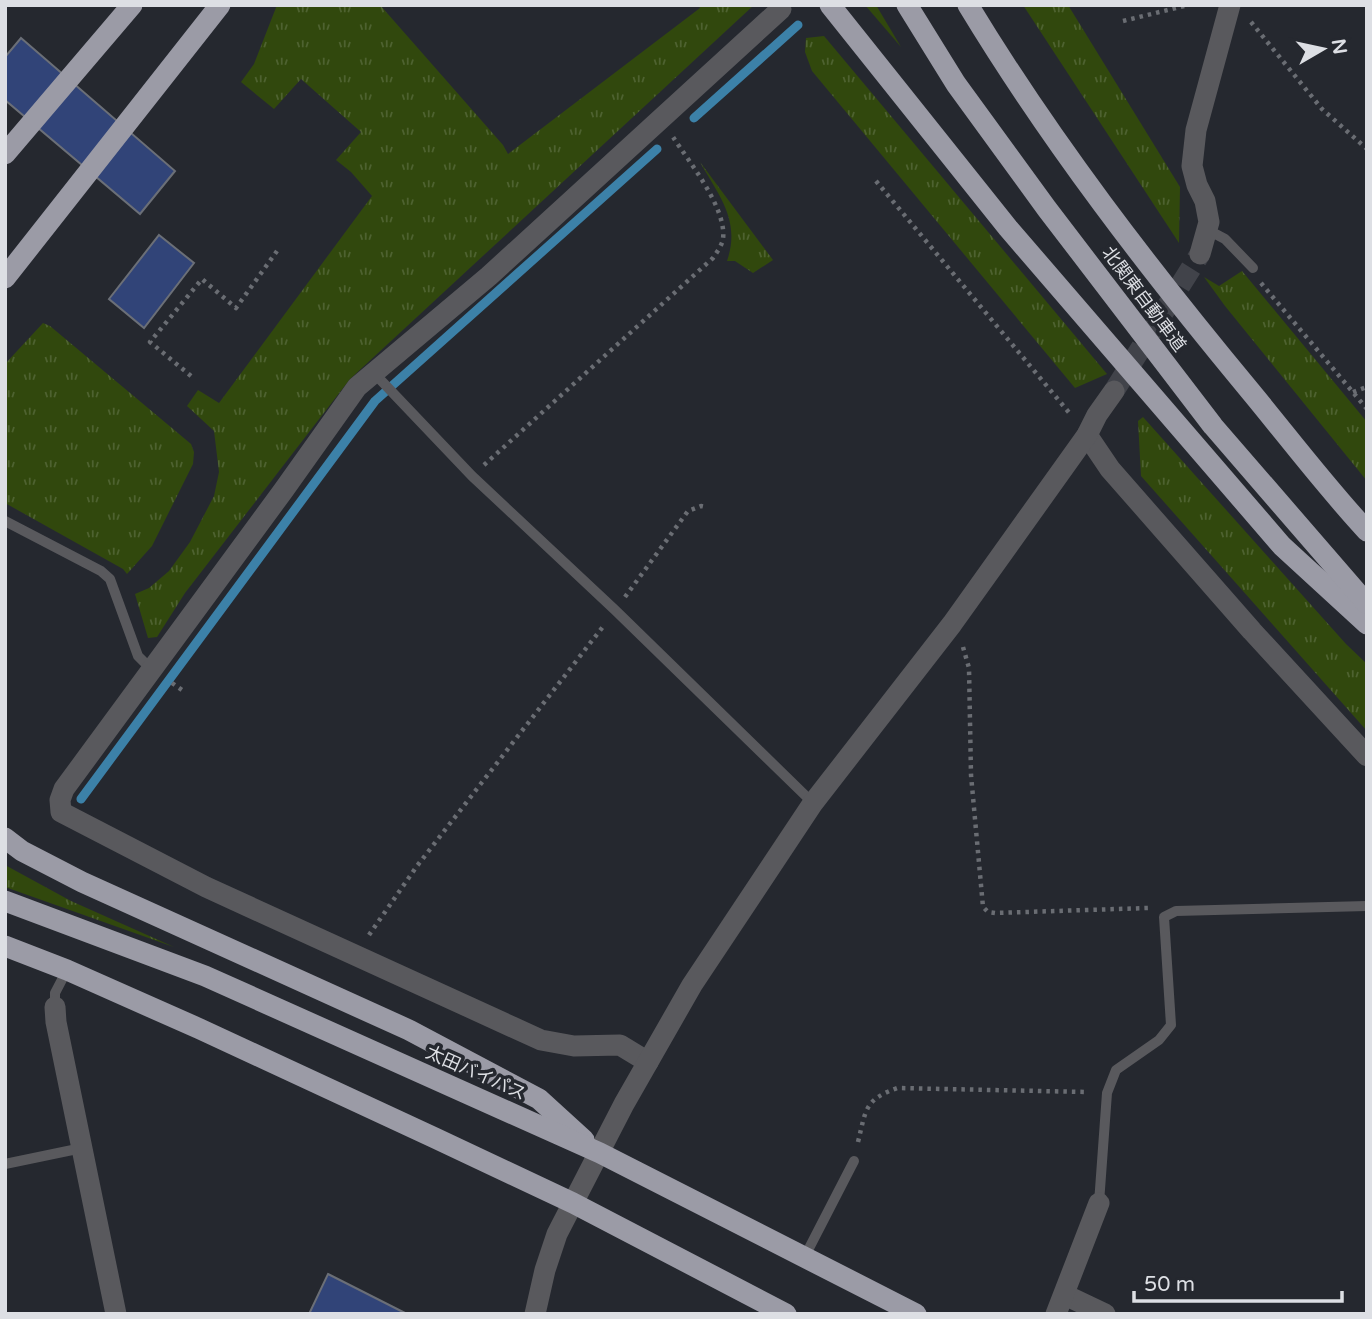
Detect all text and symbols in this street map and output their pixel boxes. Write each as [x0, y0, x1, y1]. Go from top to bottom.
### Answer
north arrow [1288, 14, 1358, 84]
text: N [1327, 37, 1351, 56]
street label: 北関東自動車道 [1097, 242, 1191, 356]
street label: 太田バイパス [422, 1041, 530, 1105]
scale bar [1134, 1260, 1342, 1304]
text: 50 m [1144, 1272, 1195, 1297]

